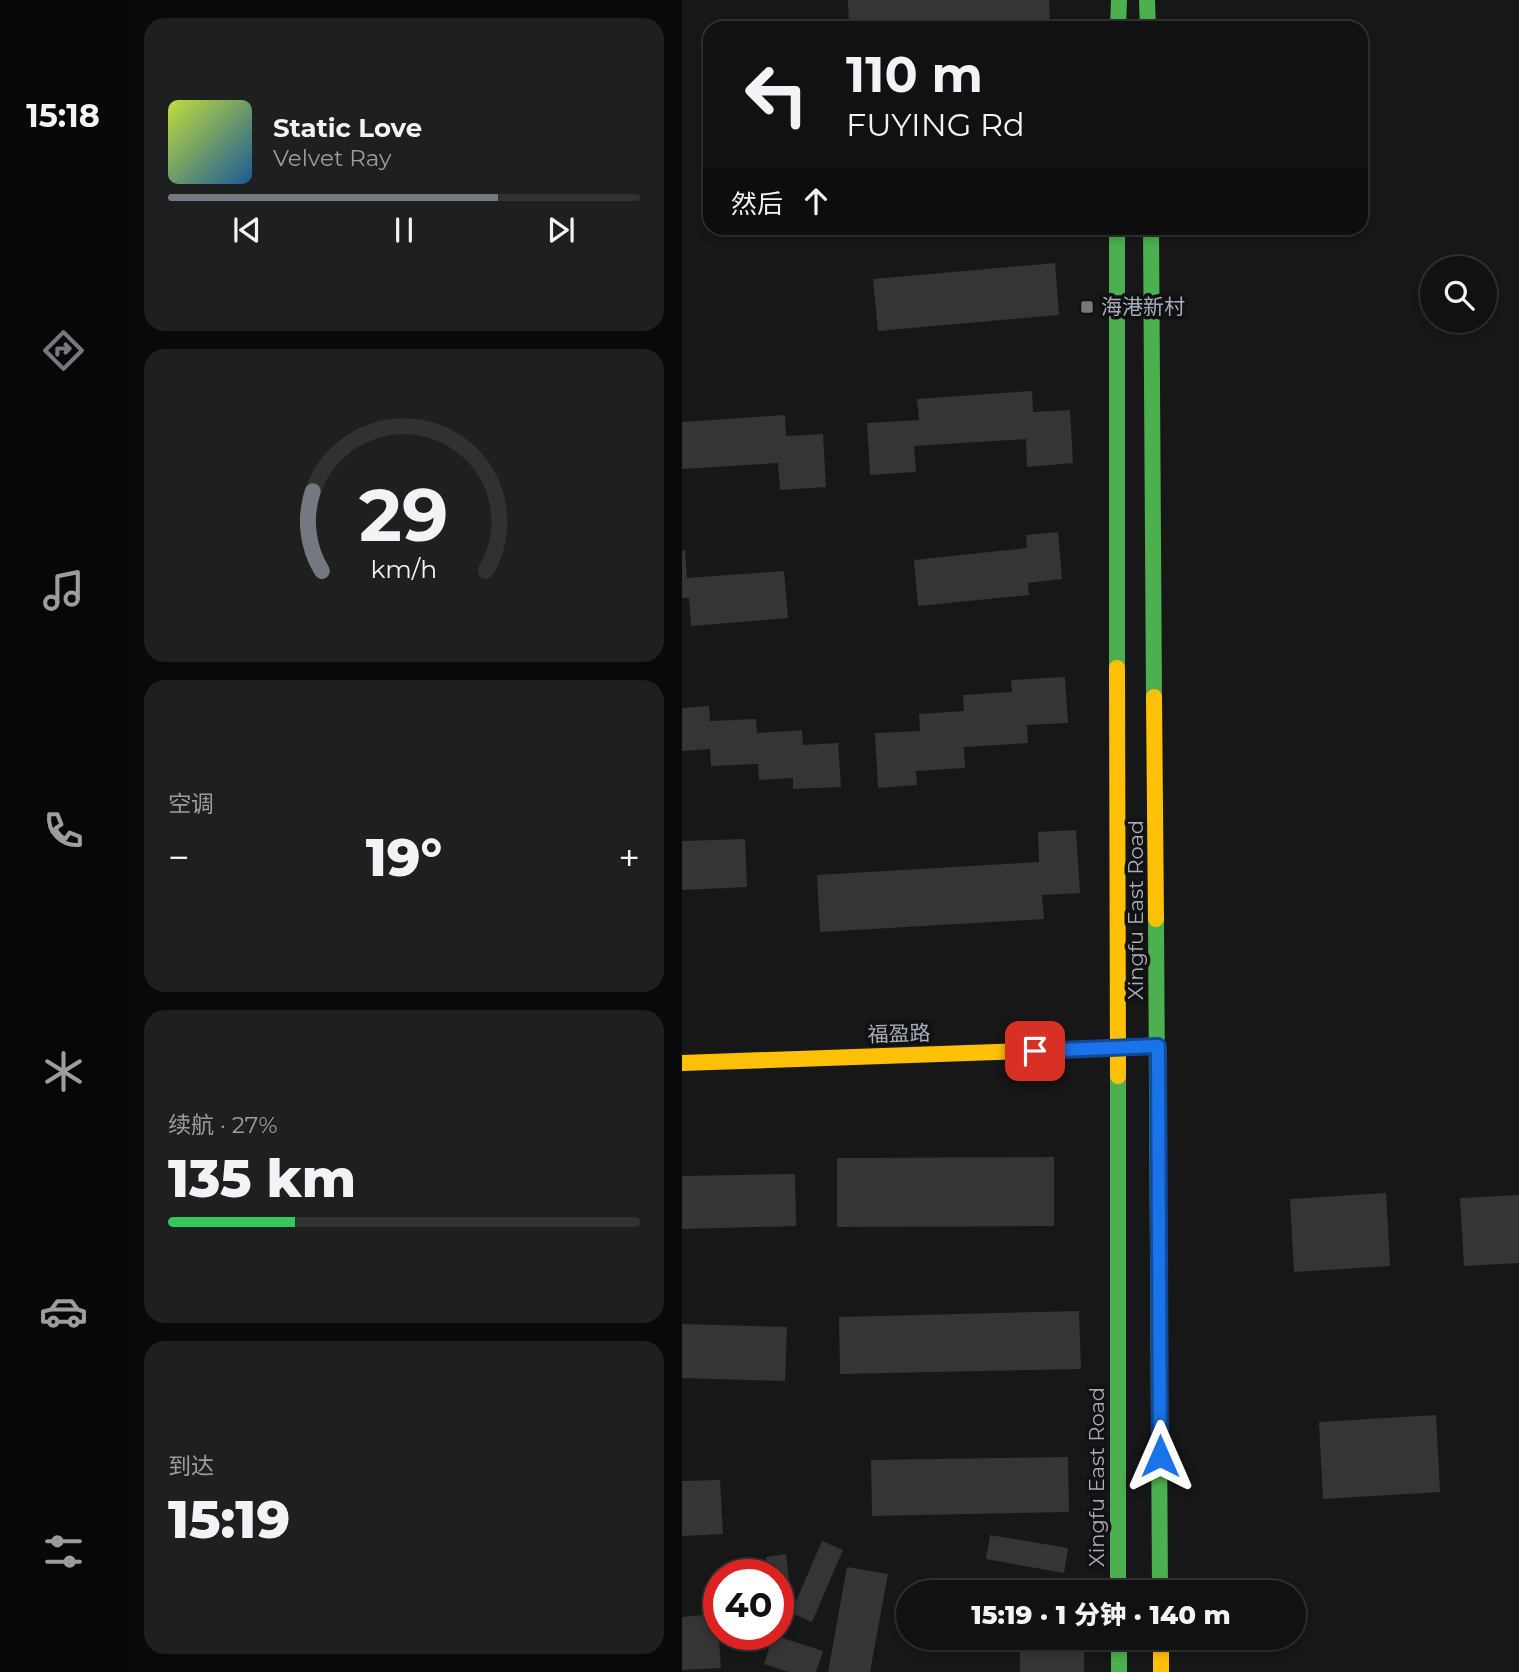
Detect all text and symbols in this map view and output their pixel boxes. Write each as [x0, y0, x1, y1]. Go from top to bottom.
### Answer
text: 110 m [846, 45, 983, 104]
icon: left [731, 49, 822, 140]
text: 15:18 [26, 96, 100, 135]
text: FUYING Rd [846, 105, 1025, 144]
text: Static Love [273, 112, 422, 144]
text: Velvet Ray [273, 144, 391, 172]
icon: ahead [797, 182, 835, 220]
text: 然后 [731, 188, 783, 220]
icon: previous [228, 211, 266, 249]
icon: pause [385, 211, 423, 249]
icon: next [542, 211, 580, 249]
map controls [1420, 256, 1497, 333]
button: search [1420, 256, 1497, 333]
place label: 海港新村 [1101, 294, 1185, 319]
marker: 海港新村 [1079, 299, 1095, 315]
icon: directions [39, 326, 88, 375]
text: 29 [359, 472, 449, 560]
text: km/h [371, 554, 437, 584]
icon: music [39, 566, 88, 615]
text: 空调 [168, 790, 214, 818]
icon: phone [39, 806, 88, 855]
street label: Xingfu East Road [1123, 820, 1148, 1000]
text: 19° [366, 826, 442, 889]
text: − [168, 834, 190, 881]
text: + [618, 834, 640, 881]
street label: 福盈路 [867, 1020, 931, 1047]
pin [1005, 1021, 1065, 1081]
icon: arrive [1016, 1032, 1054, 1070]
icon: climate [39, 1047, 88, 1096]
text: 续航 · 27% [168, 1111, 277, 1139]
text: 135 km [168, 1147, 356, 1210]
icon: car [39, 1287, 88, 1336]
street label: Xingfu East Road [1084, 1387, 1109, 1567]
position arrow [1123, 1419, 1197, 1493]
text: 到达 [168, 1452, 214, 1480]
text: 15:19 [168, 1488, 290, 1551]
icon: filters [39, 1527, 88, 1576]
speed limit sign: 40 [703, 1559, 794, 1650]
text: 15:19 · 1 分钟 · 140 m [971, 1599, 1231, 1631]

